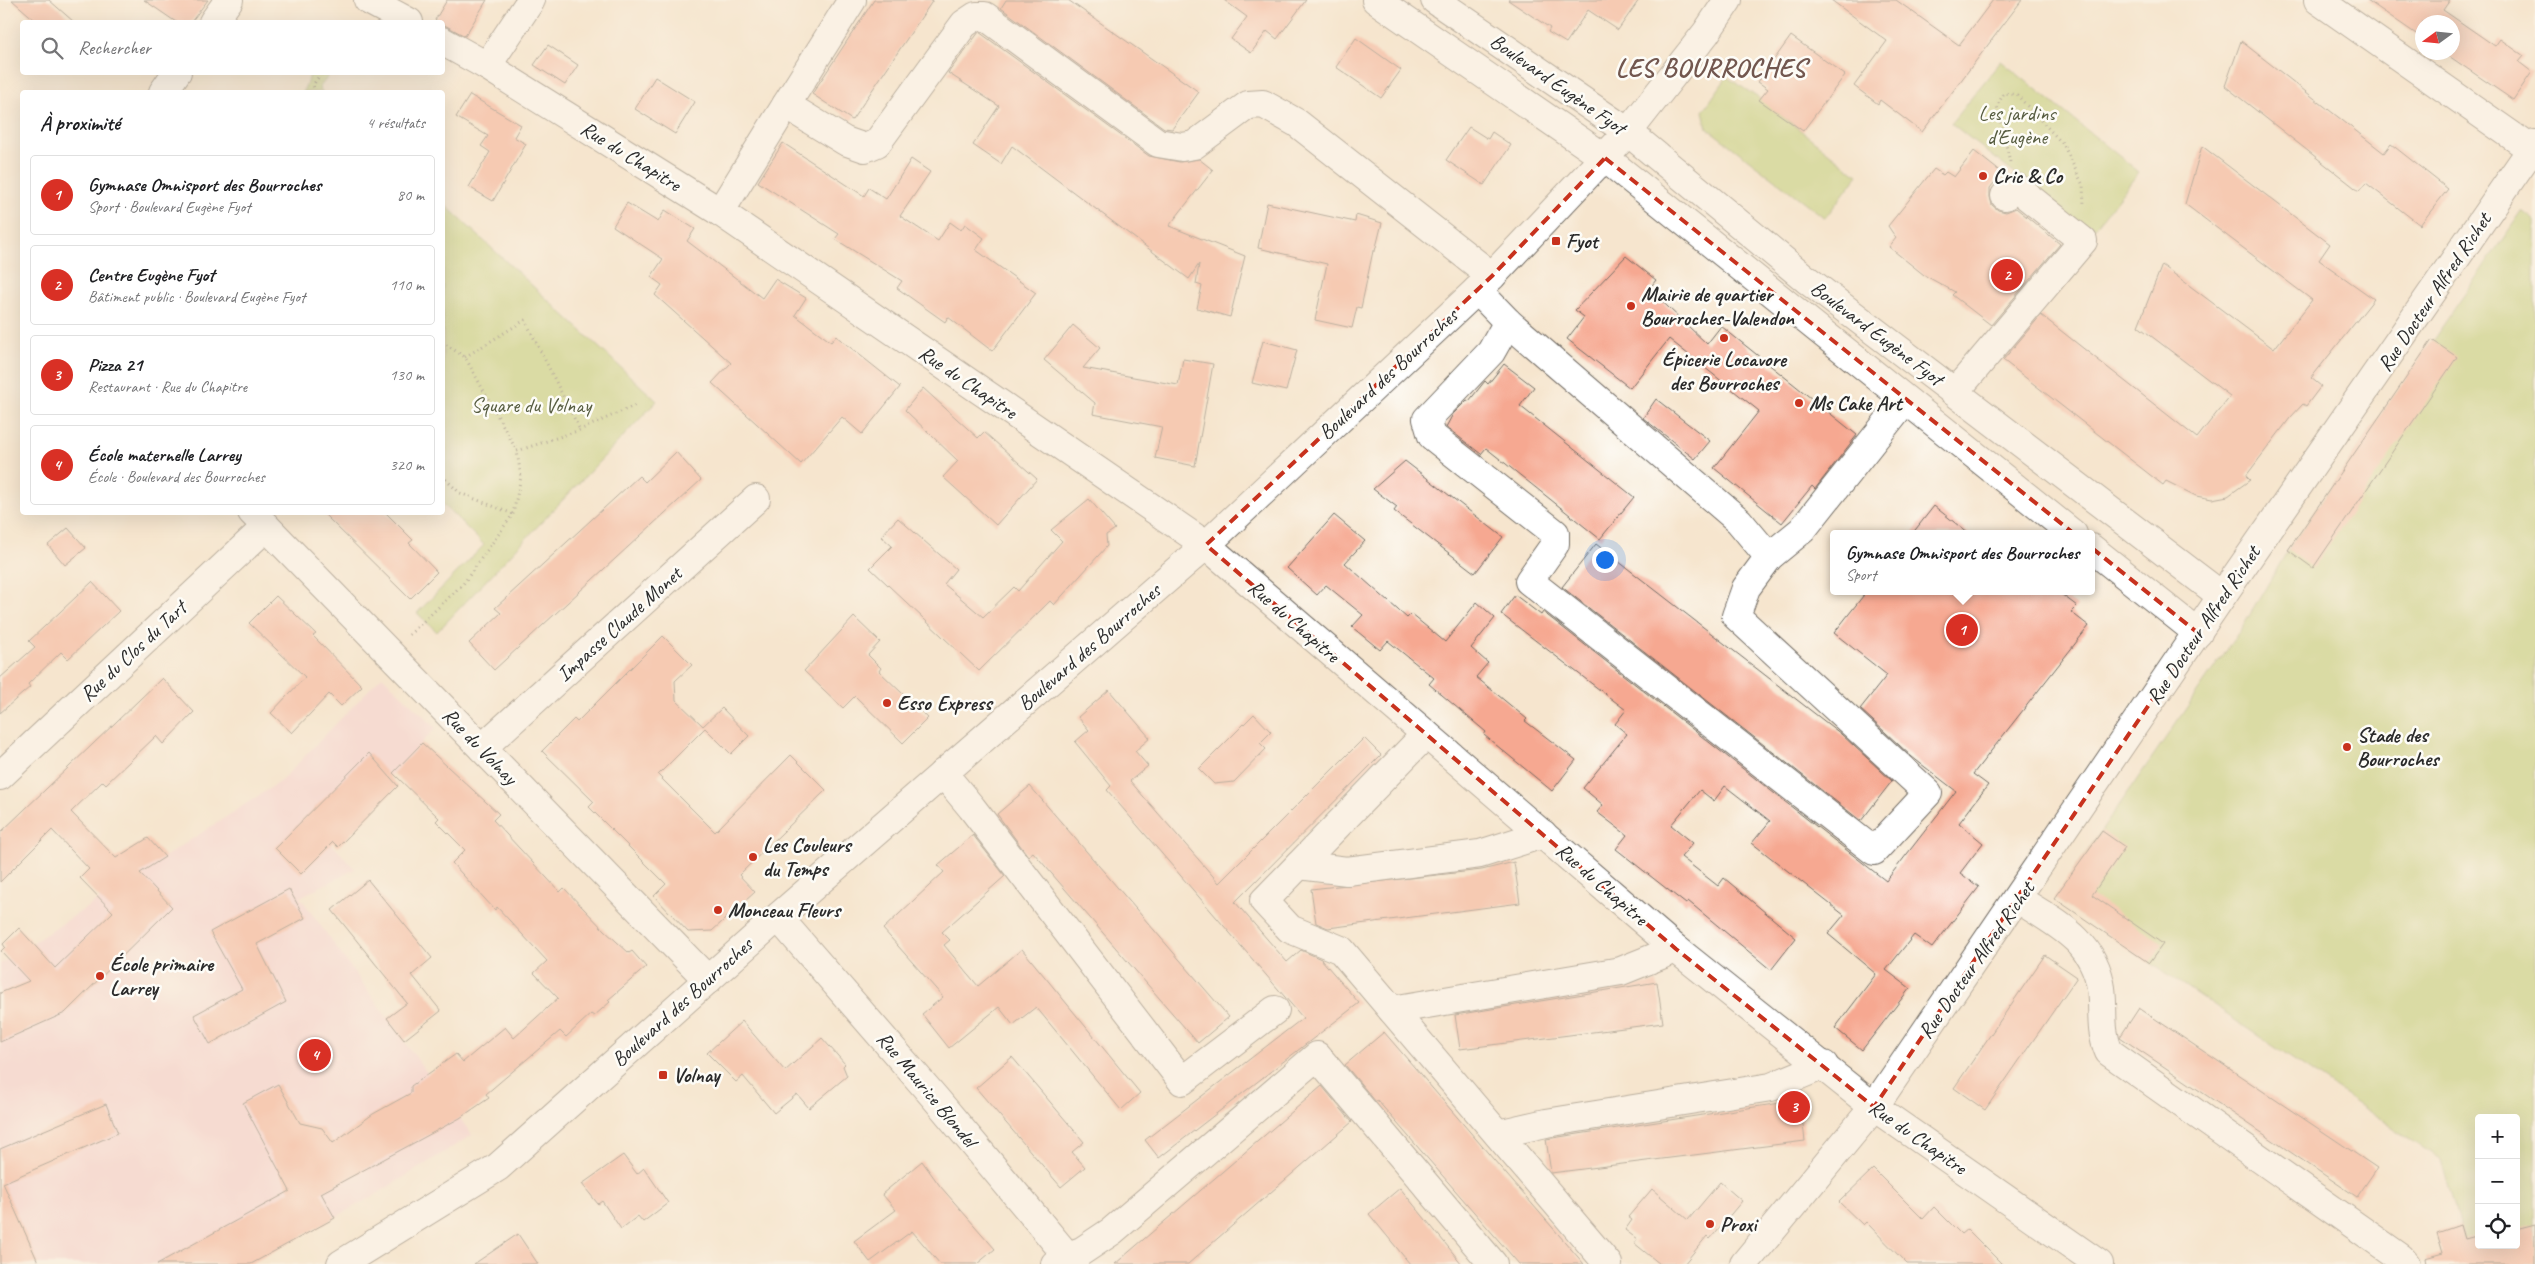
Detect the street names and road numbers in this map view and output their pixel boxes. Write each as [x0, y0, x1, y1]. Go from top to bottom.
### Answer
street label: Boulevard Eugène Fyot [1485, 28, 1633, 142]
street label: Rue du Chapitre [576, 115, 687, 198]
street label: Rue Docteur Alfred Richet [2371, 206, 2498, 376]
street label: Boulevard Eugène Fyot [1806, 275, 1951, 393]
street label: Boulevard des Bourroches [1313, 302, 1464, 445]
street label: Rue du Chapitre [914, 340, 1023, 425]
street label: Rue Docteur Alfred Richet [2140, 539, 2267, 709]
street label: Impasse Claude Monet [551, 560, 688, 687]
street label: Rue du Chapitre [1243, 574, 1346, 669]
street label: Boulevard des Bourroches [1012, 577, 1167, 716]
street label: Rue du Clos du Tart [74, 593, 194, 707]
street label: Rue du Volnay [437, 702, 524, 791]
street label: Rue du Chapitre [1551, 837, 1654, 932]
street label: Rue Docteur Alfred Richet [1912, 875, 2041, 1043]
street label: Boulevard des Bourroches [606, 931, 759, 1072]
street label: Rue Maurice Blondel [871, 1026, 985, 1155]
street label: Rue du Chapitre [1864, 1094, 1973, 1181]

